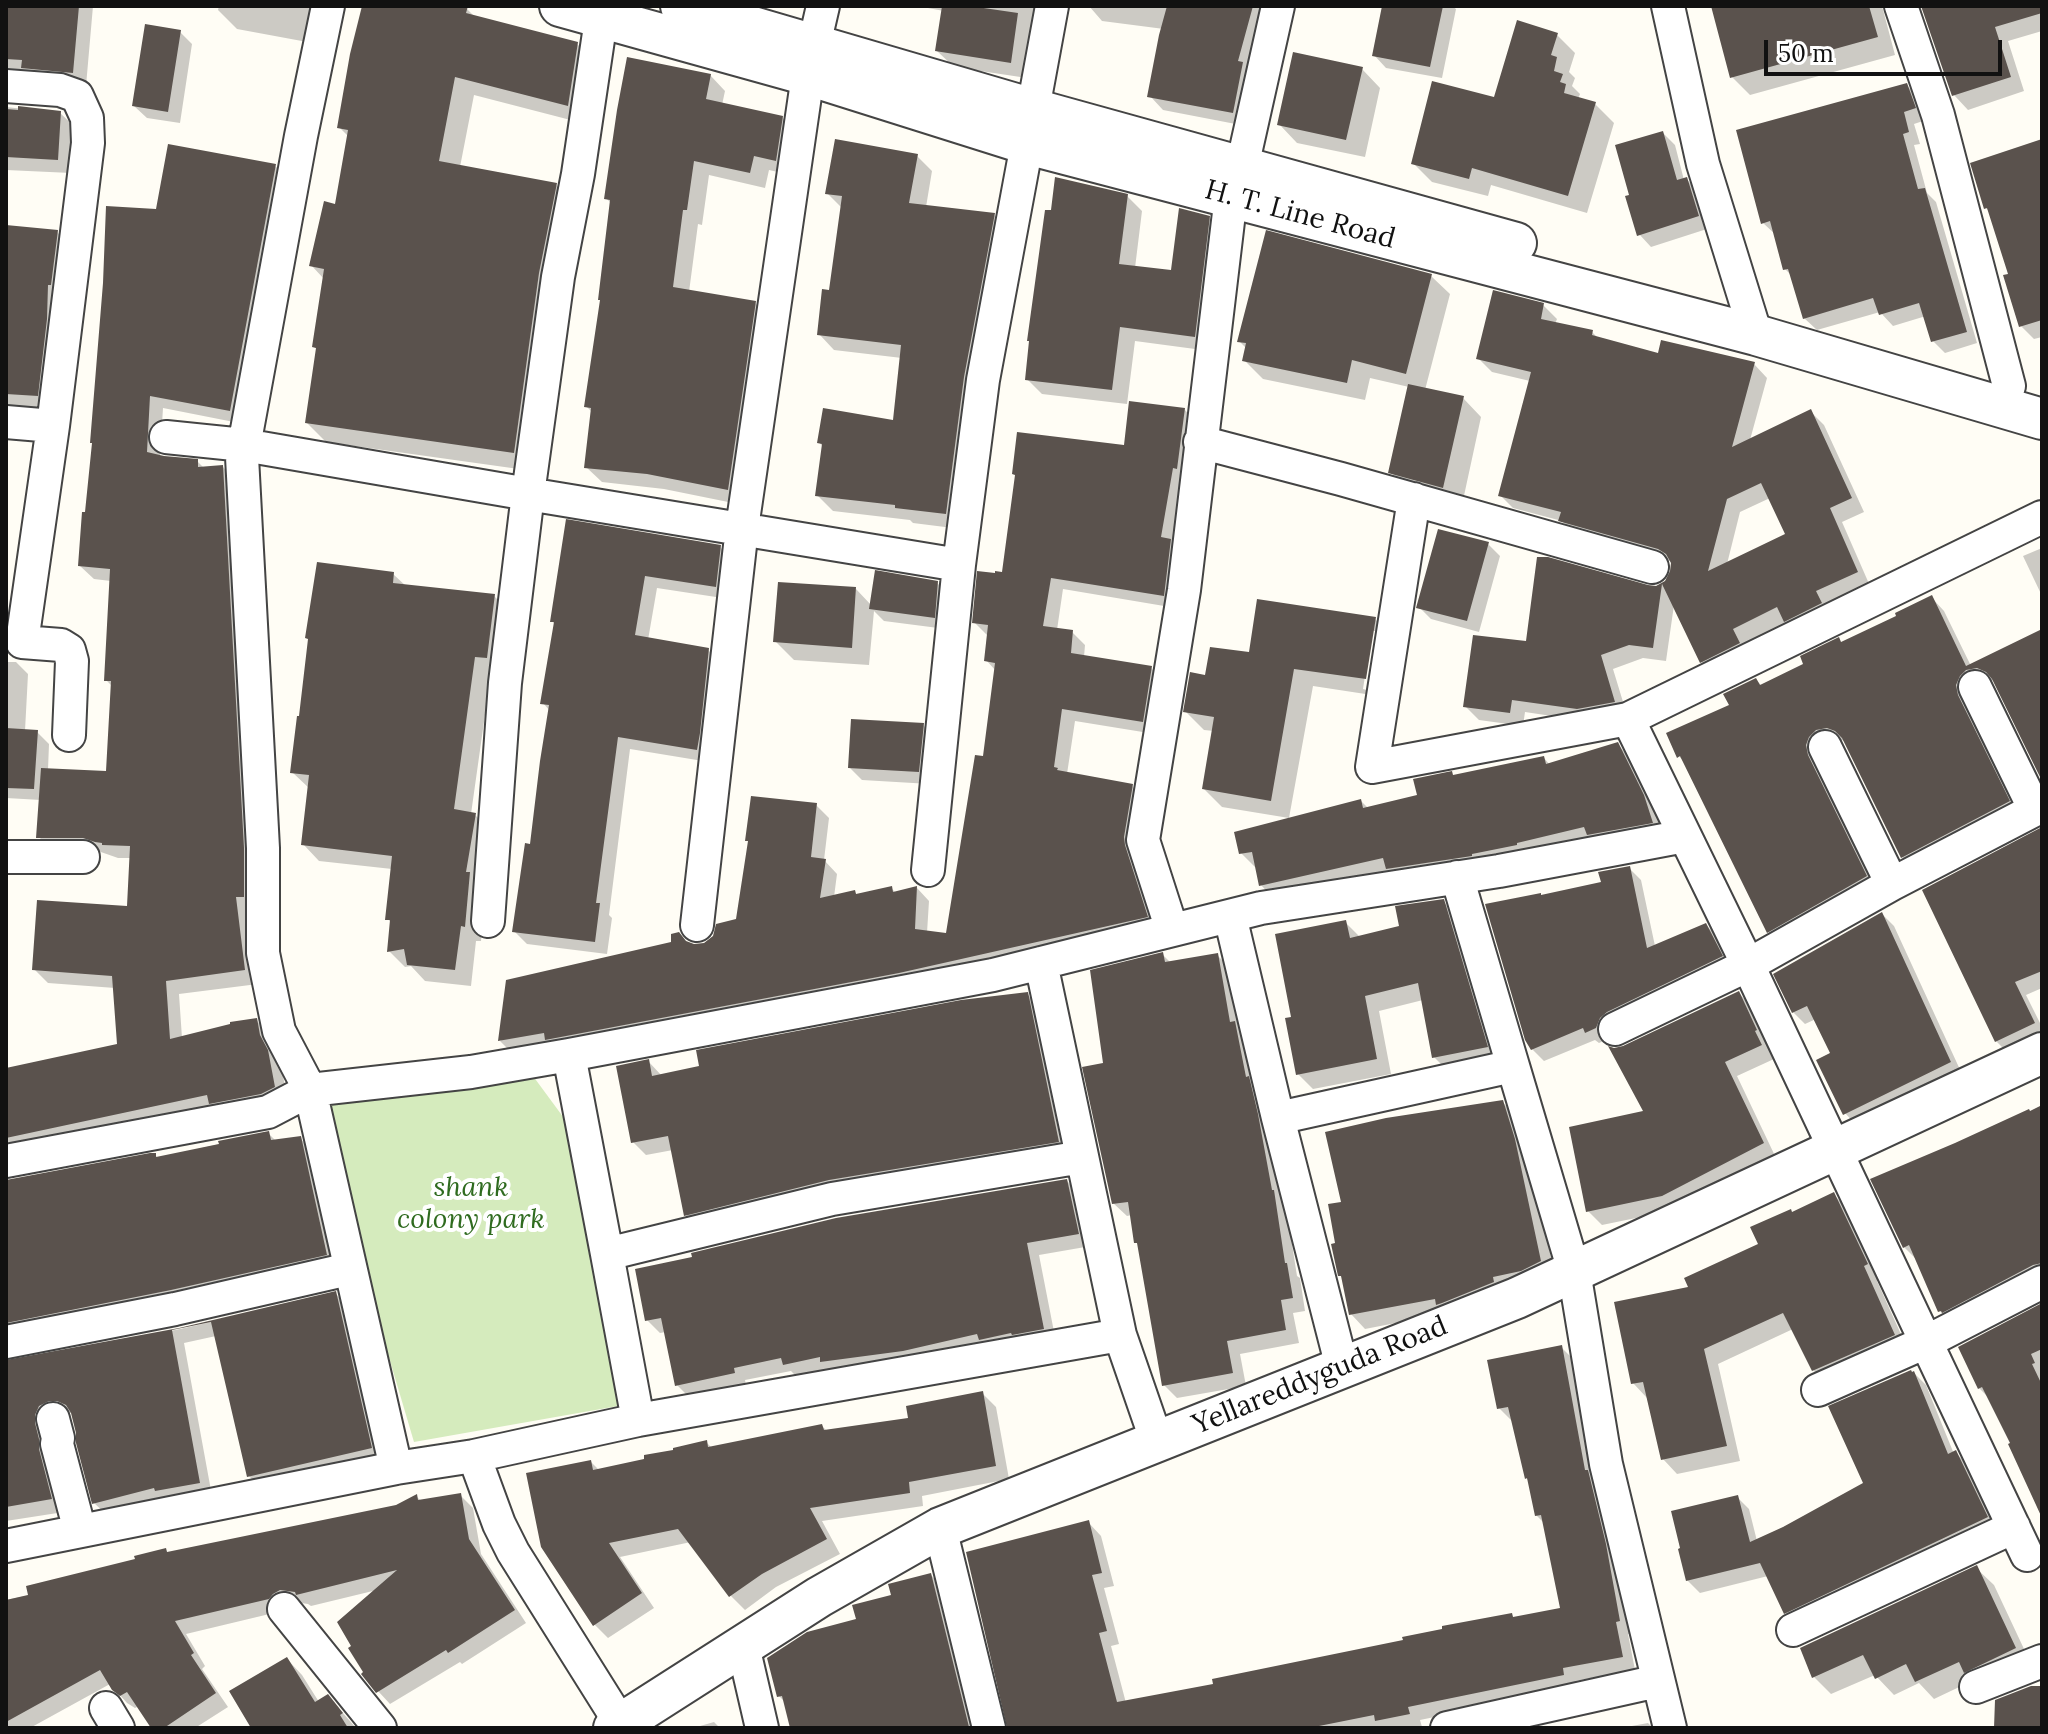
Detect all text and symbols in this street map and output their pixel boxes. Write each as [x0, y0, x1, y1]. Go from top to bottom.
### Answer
scale bar [1768, 24, 2006, 74]
text: 50 m [1778, 38, 1834, 69]
street label: H. T. Line Road [1201, 173, 1399, 257]
park label: shank colony park [397, 1171, 545, 1237]
street label: Yellareddyguda Road [1188, 1310, 1452, 1442]

